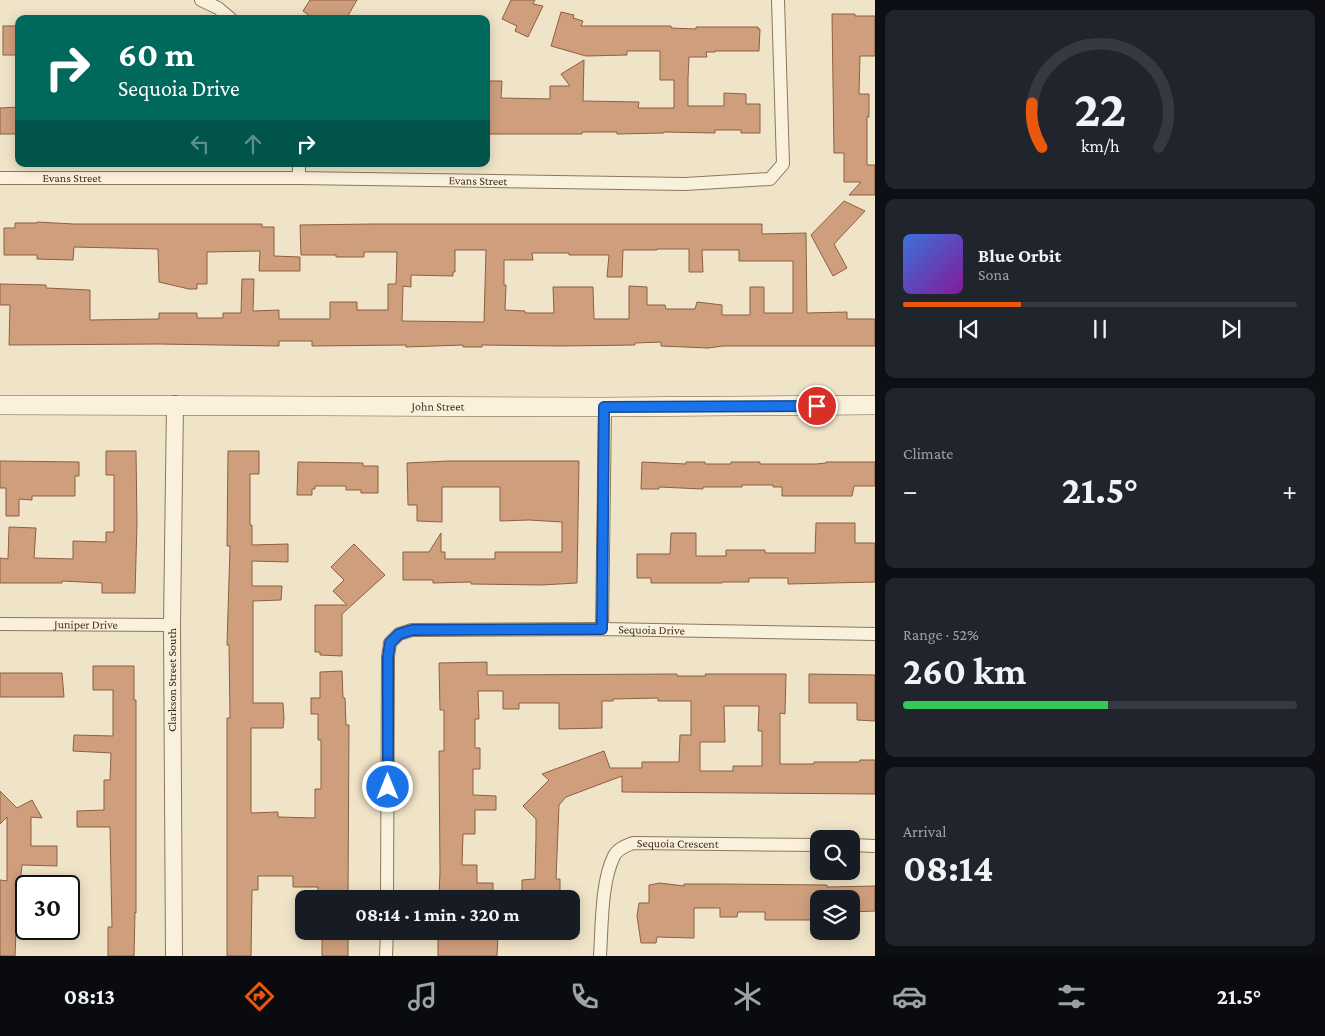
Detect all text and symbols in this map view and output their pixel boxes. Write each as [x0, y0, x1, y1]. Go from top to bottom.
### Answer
icon: right [35, 35, 100, 100]
text: 60 m [118, 35, 195, 74]
text: Sequoia Drive [118, 76, 240, 101]
text: 22 [1074, 79, 1126, 137]
icon: left [186, 130, 214, 158]
icon: ahead [239, 130, 267, 158]
icon: right [292, 130, 320, 158]
text: km/h [1081, 136, 1120, 156]
street label: Evans Street [43, 171, 102, 185]
street label: Evans Street [448, 173, 509, 188]
text: Blue Orbit [978, 245, 1061, 266]
text: Sona [978, 266, 1009, 283]
icon: previous [955, 315, 983, 343]
icon: pause [1086, 315, 1114, 343]
icon: next [1217, 315, 1245, 343]
pin [796, 385, 838, 427]
icon: arrive [803, 392, 831, 420]
street label: John Street [411, 399, 465, 414]
text: Climate [903, 445, 953, 462]
text: 21.5° [1062, 469, 1138, 511]
text: − [903, 475, 918, 506]
text: + [1282, 475, 1297, 506]
street label: Juniper Drive [53, 617, 118, 632]
street label: Sequoia Drive [618, 622, 685, 638]
text: Range · 52% [903, 626, 979, 643]
street label: Clarkson Street South [165, 628, 179, 732]
text: 260 km [903, 650, 1026, 692]
position arrow [361, 760, 413, 812]
text: Arrival [903, 823, 947, 840]
map controls [810, 830, 860, 940]
button: search [810, 830, 860, 880]
street label: Sequoia Crescent [637, 836, 720, 851]
text: 08:14 [903, 847, 993, 889]
speed limit sign: 30 [15, 875, 80, 940]
button: layers [810, 890, 860, 940]
text: 08:14 · 1 min · 320 m [355, 904, 520, 925]
icon: directions [242, 979, 277, 1014]
icon: music [405, 979, 440, 1014]
icon: phone [567, 979, 602, 1014]
icon: climate [730, 979, 765, 1014]
icon: car [892, 979, 927, 1014]
icon: filters [1054, 979, 1089, 1014]
text: 08:13 [64, 984, 115, 1009]
text: 21.5° [1217, 984, 1261, 1009]

